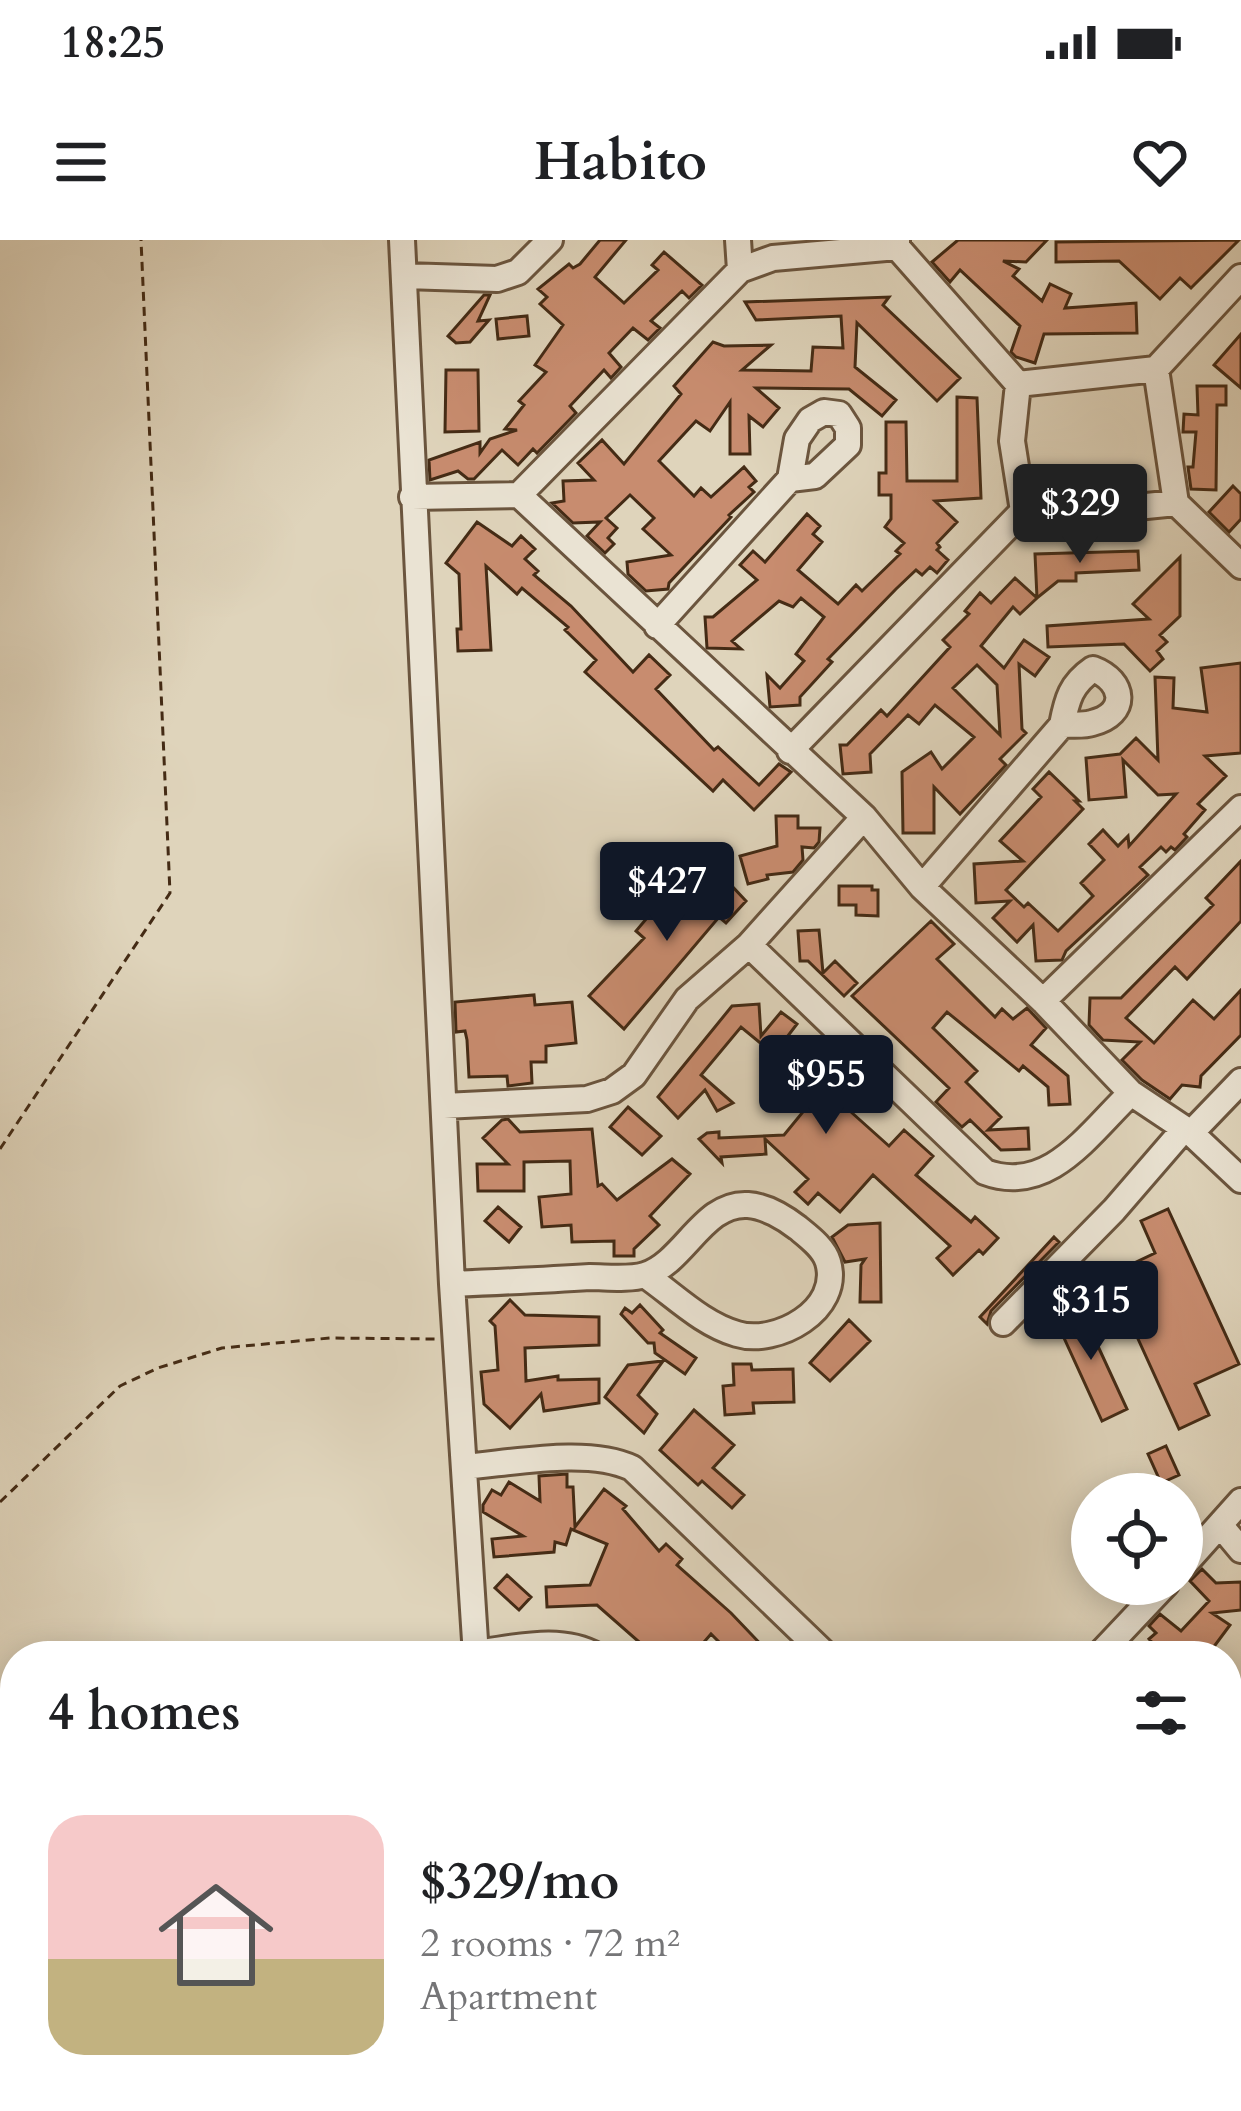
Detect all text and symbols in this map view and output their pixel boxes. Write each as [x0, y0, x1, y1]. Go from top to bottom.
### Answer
text: 18:25 [60, 12, 165, 73]
text: Habito [534, 126, 707, 199]
icon: menu [48, 129, 114, 195]
icon: heart [1127, 129, 1193, 195]
pin: $329 [1009, 464, 1151, 566]
text: $329 [1040, 476, 1120, 529]
pin: $427 [596, 842, 738, 944]
text: $427 [627, 854, 707, 907]
pin: $955 [755, 1035, 897, 1137]
text: $955 [786, 1047, 866, 1100]
pin: $315 [1020, 1261, 1162, 1363]
text: $315 [1051, 1273, 1131, 1326]
map controls [1071, 1473, 1203, 1605]
button: locate [1071, 1473, 1203, 1605]
text: 4 homes [48, 1678, 240, 1748]
icon: filters [1128, 1680, 1194, 1746]
text: $329/mo [420, 1847, 619, 1917]
icon: home [144, 1863, 288, 2007]
text: 2 rooms · 72 m² [420, 1917, 680, 1970]
text: Apartment [420, 1970, 597, 2023]

